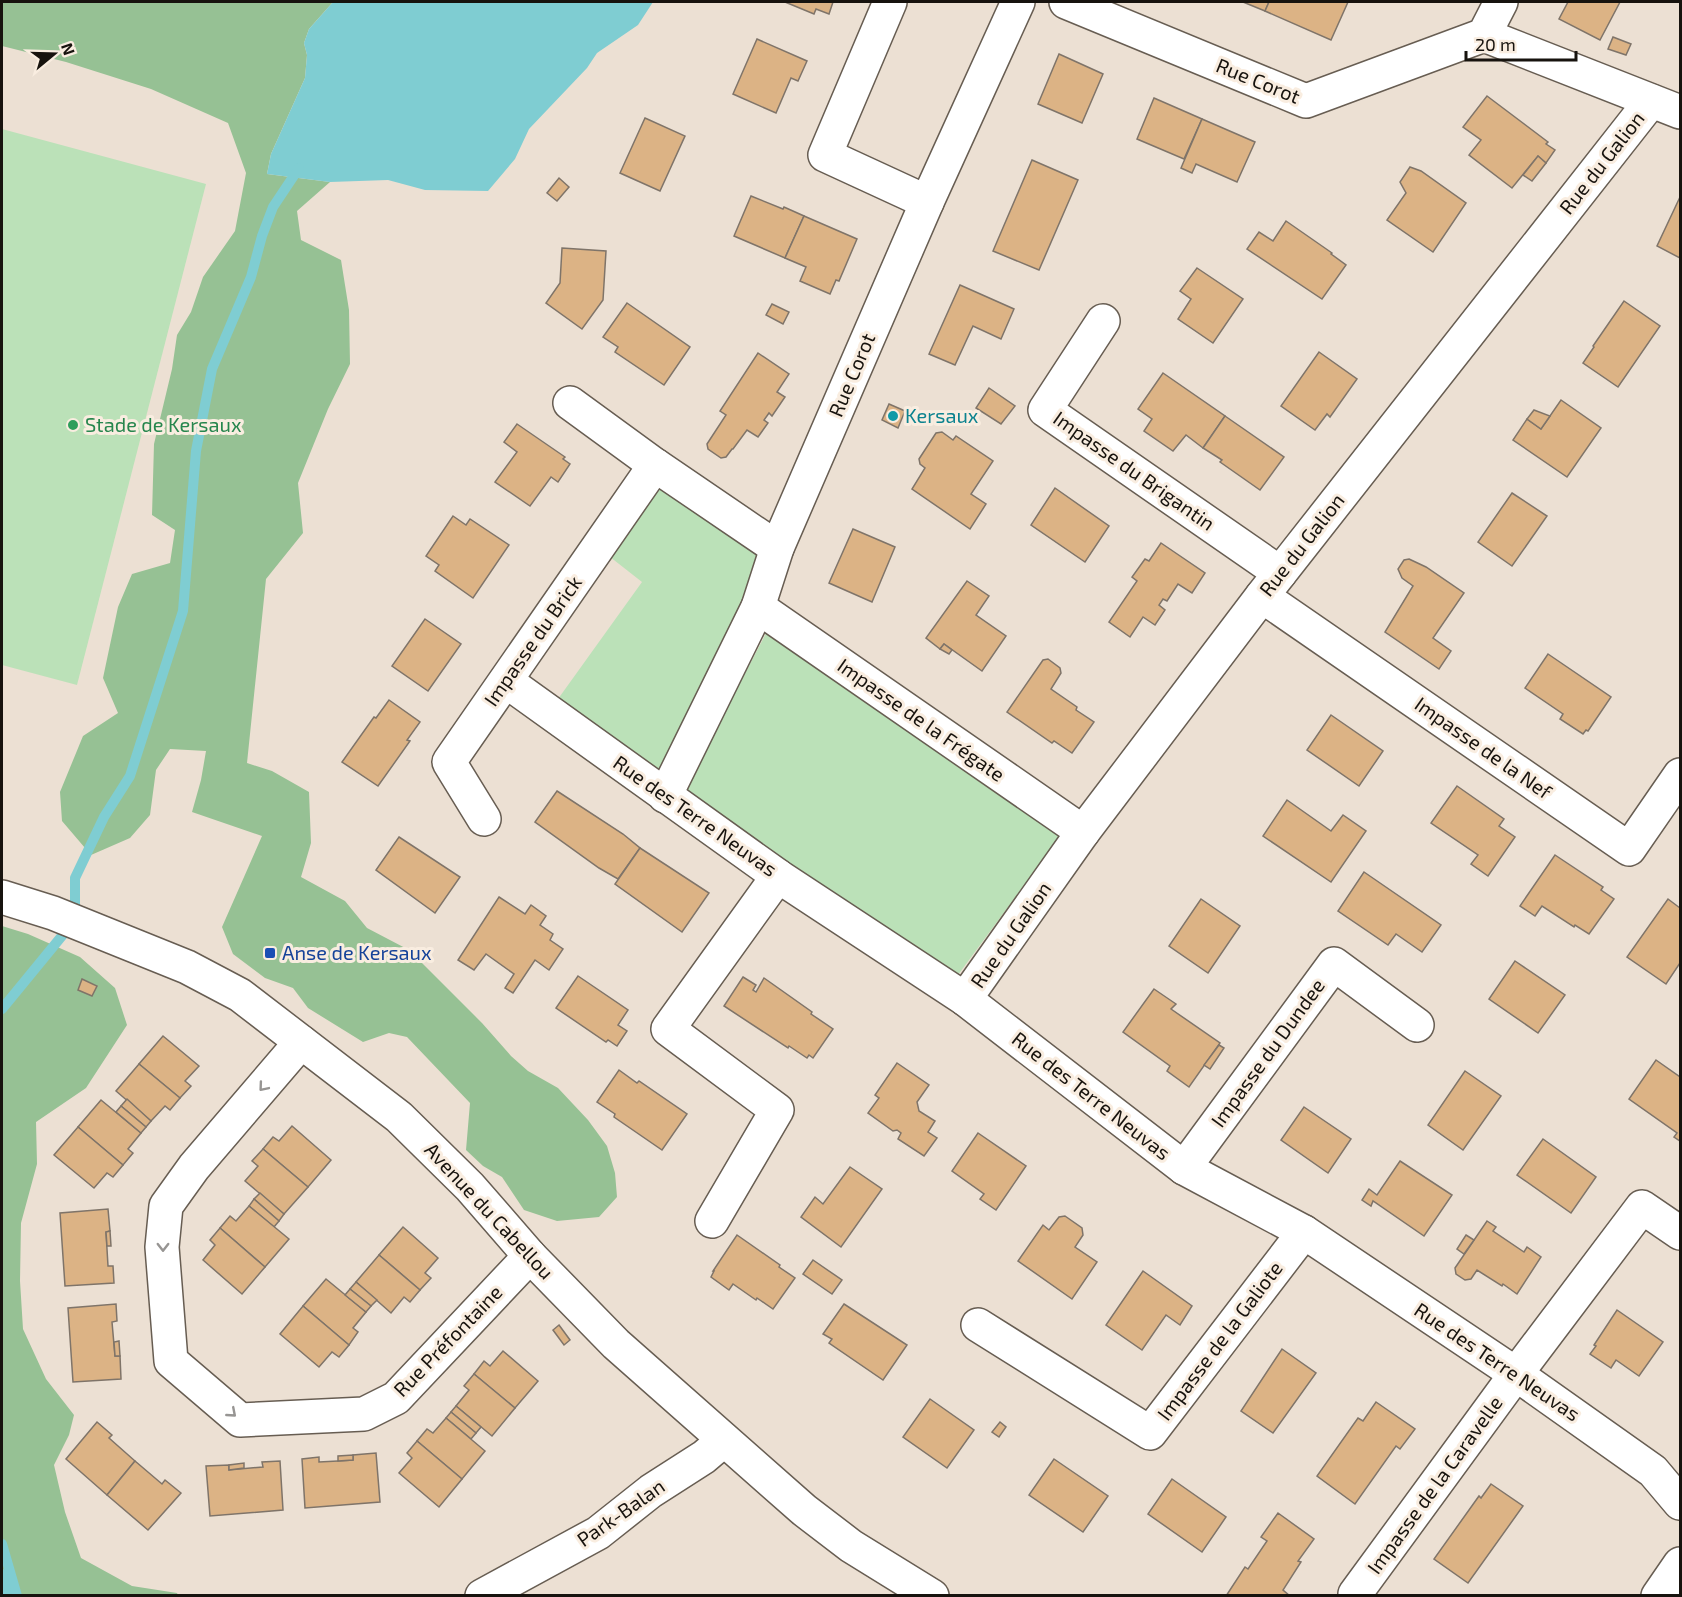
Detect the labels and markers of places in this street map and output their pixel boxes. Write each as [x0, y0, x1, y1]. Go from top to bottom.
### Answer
place label: Kersaux [905, 403, 979, 427]
marker: Kersaux [886, 409, 900, 423]
place label: Stade de Kersaux [85, 412, 242, 436]
marker: Stade de Kersaux [66, 418, 80, 432]
place label: Anse de Kersaux [282, 940, 432, 964]
marker: Anse de Kersaux [263, 946, 277, 960]

